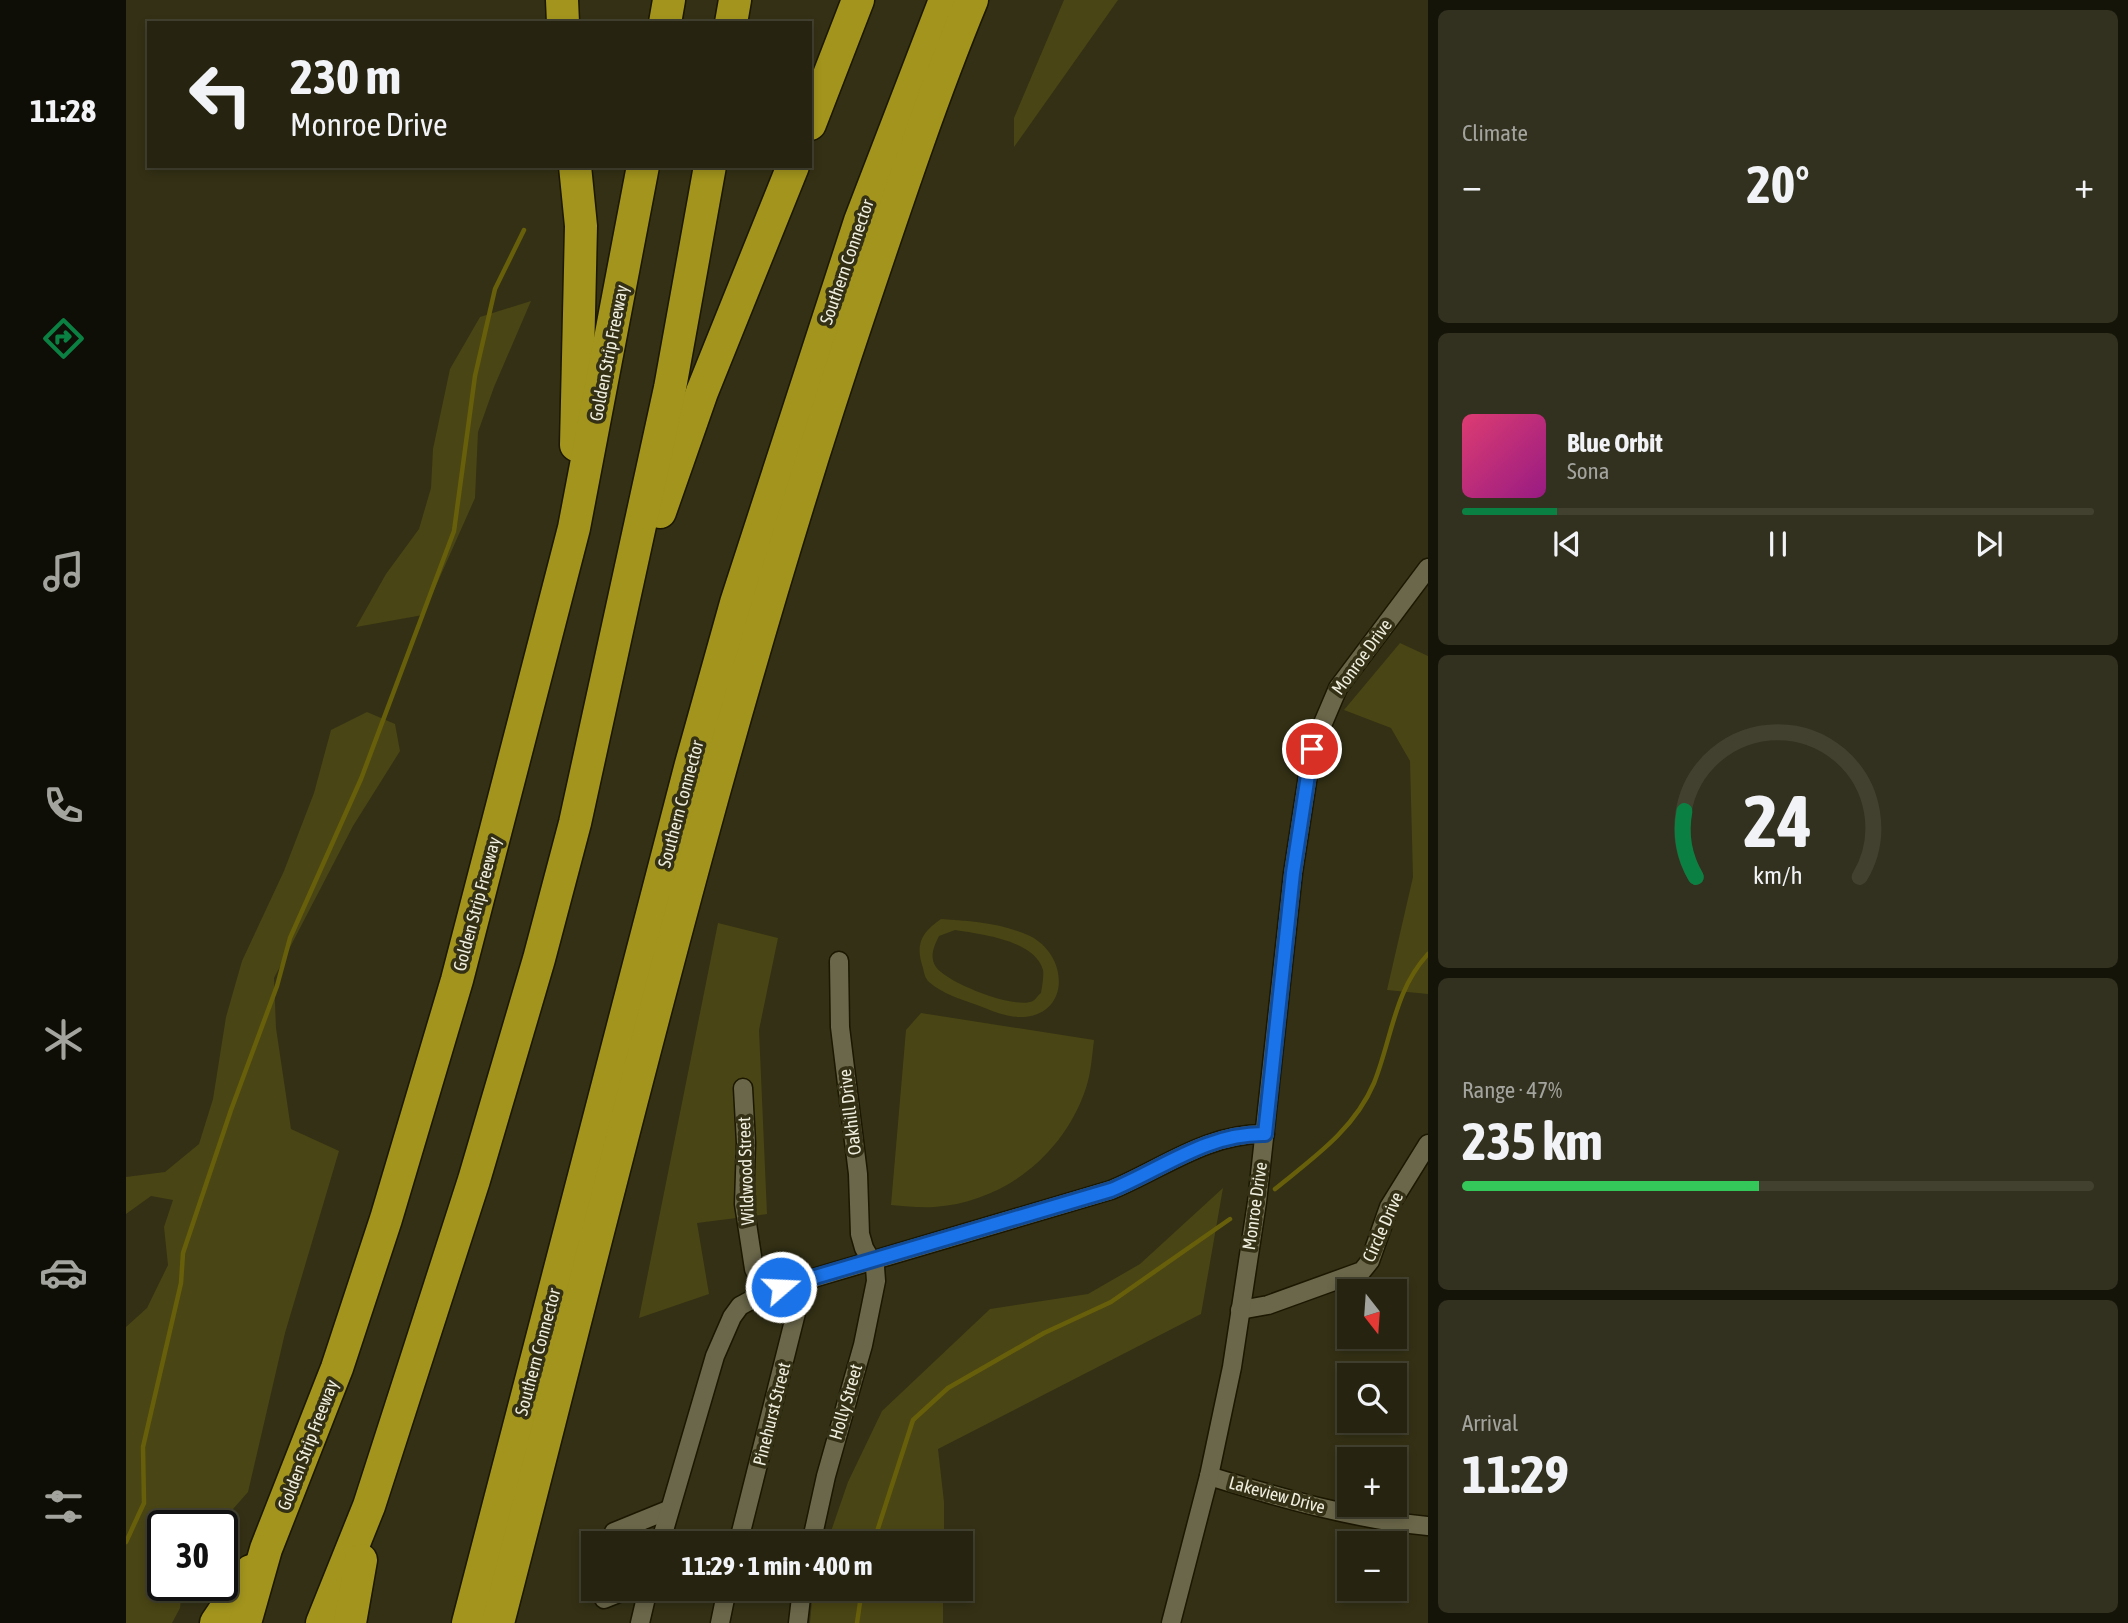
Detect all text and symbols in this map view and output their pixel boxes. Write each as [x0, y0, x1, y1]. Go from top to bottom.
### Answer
text: 230 m [290, 48, 401, 104]
icon: left [175, 49, 266, 140]
text: 11:28 [30, 92, 96, 129]
text: Monroe Drive [290, 106, 448, 143]
text: Climate [1462, 120, 1528, 146]
text: 20° [1746, 154, 1810, 214]
text: − [1462, 163, 1482, 206]
text: + [2074, 163, 2094, 206]
street label: Southern Connector [815, 196, 878, 327]
street label: Golden Strip Freeway [585, 283, 632, 423]
icon: directions [39, 314, 88, 363]
text: Blue Orbit [1567, 428, 1663, 458]
text: Sona [1567, 458, 1609, 484]
icon: previous [1548, 525, 1586, 563]
icon: pause [1759, 525, 1797, 563]
icon: next [1970, 525, 2008, 563]
icon: music [39, 547, 88, 596]
street label: Monroe Drive [1327, 615, 1396, 699]
pin [1282, 719, 1342, 779]
icon: arrive [1293, 730, 1331, 768]
street label: Southern Connector [653, 737, 708, 870]
text: 24 [1744, 780, 1812, 863]
icon: phone [39, 781, 88, 830]
street label: Golden Strip Freeway [448, 834, 505, 973]
text: km/h [1753, 861, 1803, 889]
icon: climate [39, 1015, 88, 1064]
street label: Oakhill Drive [834, 1068, 865, 1156]
text: Range · 47% [1462, 1077, 1562, 1103]
text: 235 km [1462, 1111, 1603, 1171]
street label: Wildwood Street [733, 1117, 758, 1225]
street label: Monroe Drive [1238, 1161, 1271, 1251]
street label: Circle Drive [1358, 1189, 1407, 1265]
icon: car [39, 1248, 88, 1297]
position arrow [744, 1250, 818, 1324]
north arrow [1337, 1279, 1407, 1349]
map controls [1337, 1279, 1407, 1601]
street label: Southern Connector [510, 1285, 565, 1418]
street label: Pinehurst Street [749, 1360, 794, 1468]
street label: Holly Street [825, 1362, 866, 1442]
button: search [1337, 1363, 1407, 1433]
street label: Golden Strip Freeway [273, 1376, 342, 1513]
text: Arrival [1462, 1410, 1518, 1436]
text: 11:29 [1462, 1444, 1569, 1504]
button: + [1337, 1447, 1407, 1517]
street label: Lakeview Drive [1227, 1472, 1327, 1517]
icon: filters [39, 1482, 88, 1531]
speed limit sign: 30 [147, 1510, 238, 1601]
button: − [1337, 1531, 1407, 1601]
text: 11:29 · 1 min · 400 m [682, 1551, 872, 1581]

